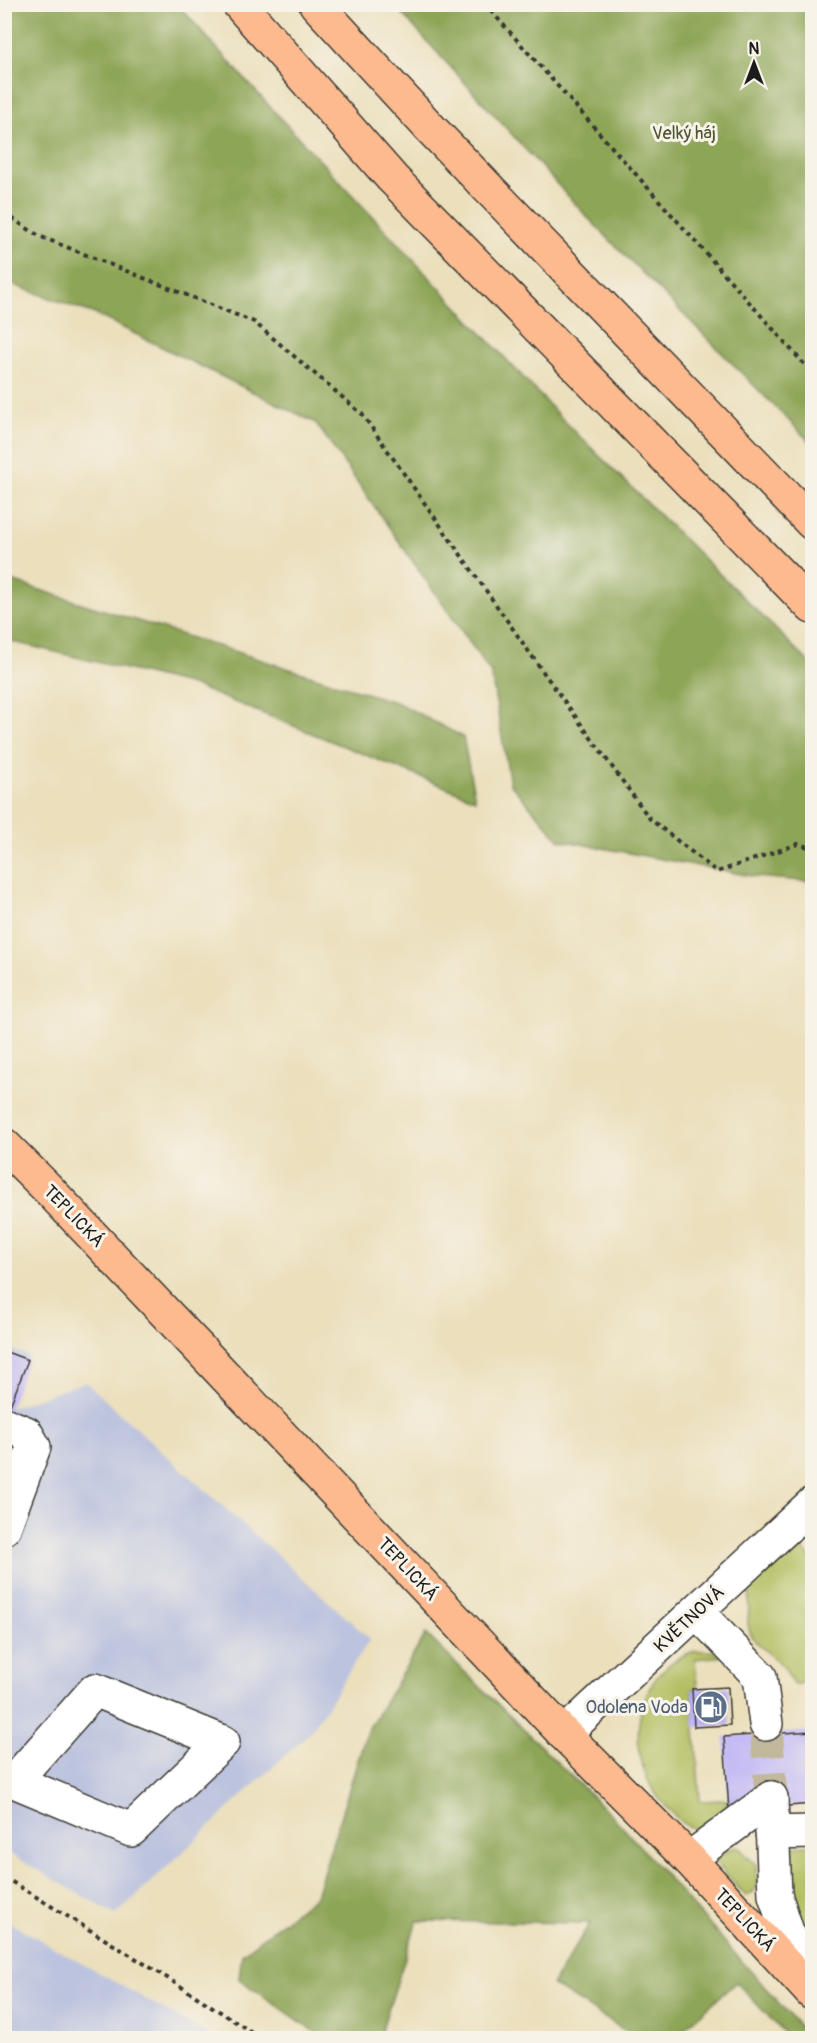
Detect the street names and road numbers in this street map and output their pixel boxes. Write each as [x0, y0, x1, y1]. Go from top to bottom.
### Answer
street label: TEPLICKÁ [38, 1180, 109, 1253]
street label: TEPLICKÁ [372, 1533, 443, 1606]
street label: KVĚTNOVÁ [649, 1581, 729, 1658]
street label: TEPLICKÁ [709, 1884, 780, 1957]

